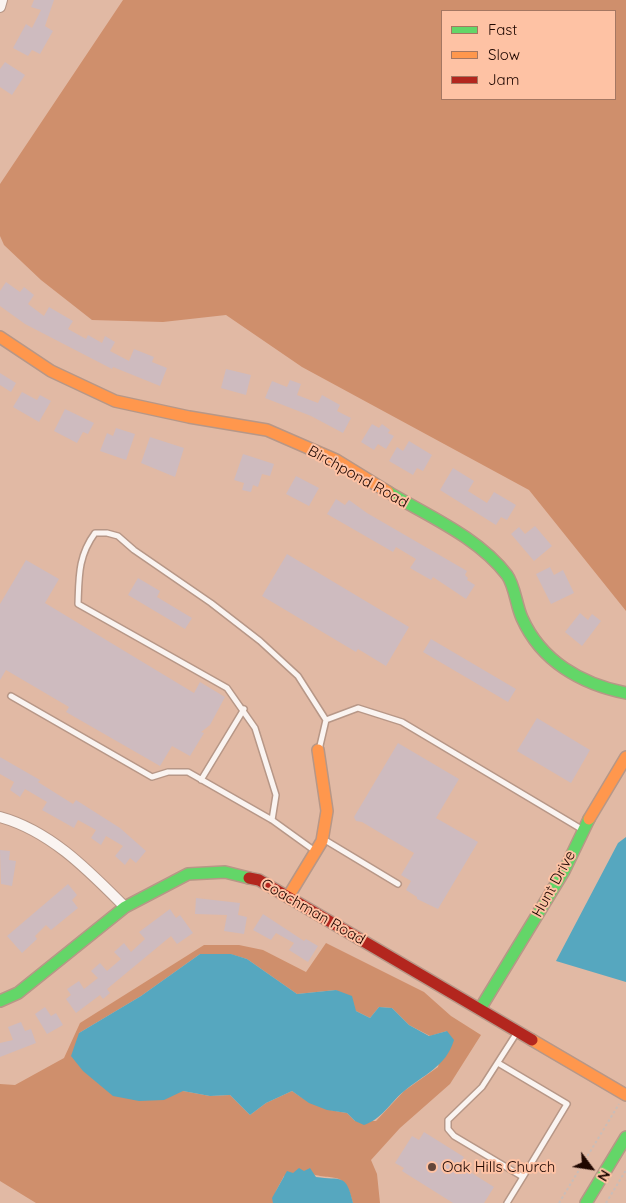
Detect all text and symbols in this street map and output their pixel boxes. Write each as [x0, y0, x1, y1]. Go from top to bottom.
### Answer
legend [441, 10, 616, 100]
text: Fast [488, 20, 517, 39]
text: Slow [488, 45, 520, 64]
text: Jam [488, 70, 519, 89]
street label: Birchpond Road [305, 442, 411, 512]
street label: Hunt Drive [528, 848, 580, 920]
street label: Coachman Road [258, 875, 368, 949]
north arrow [566, 1143, 616, 1193]
place label: Oak Hills Church [442, 1158, 555, 1176]
marker: Oak Hills Church [426, 1161, 438, 1173]
text: N [593, 1167, 614, 1185]

